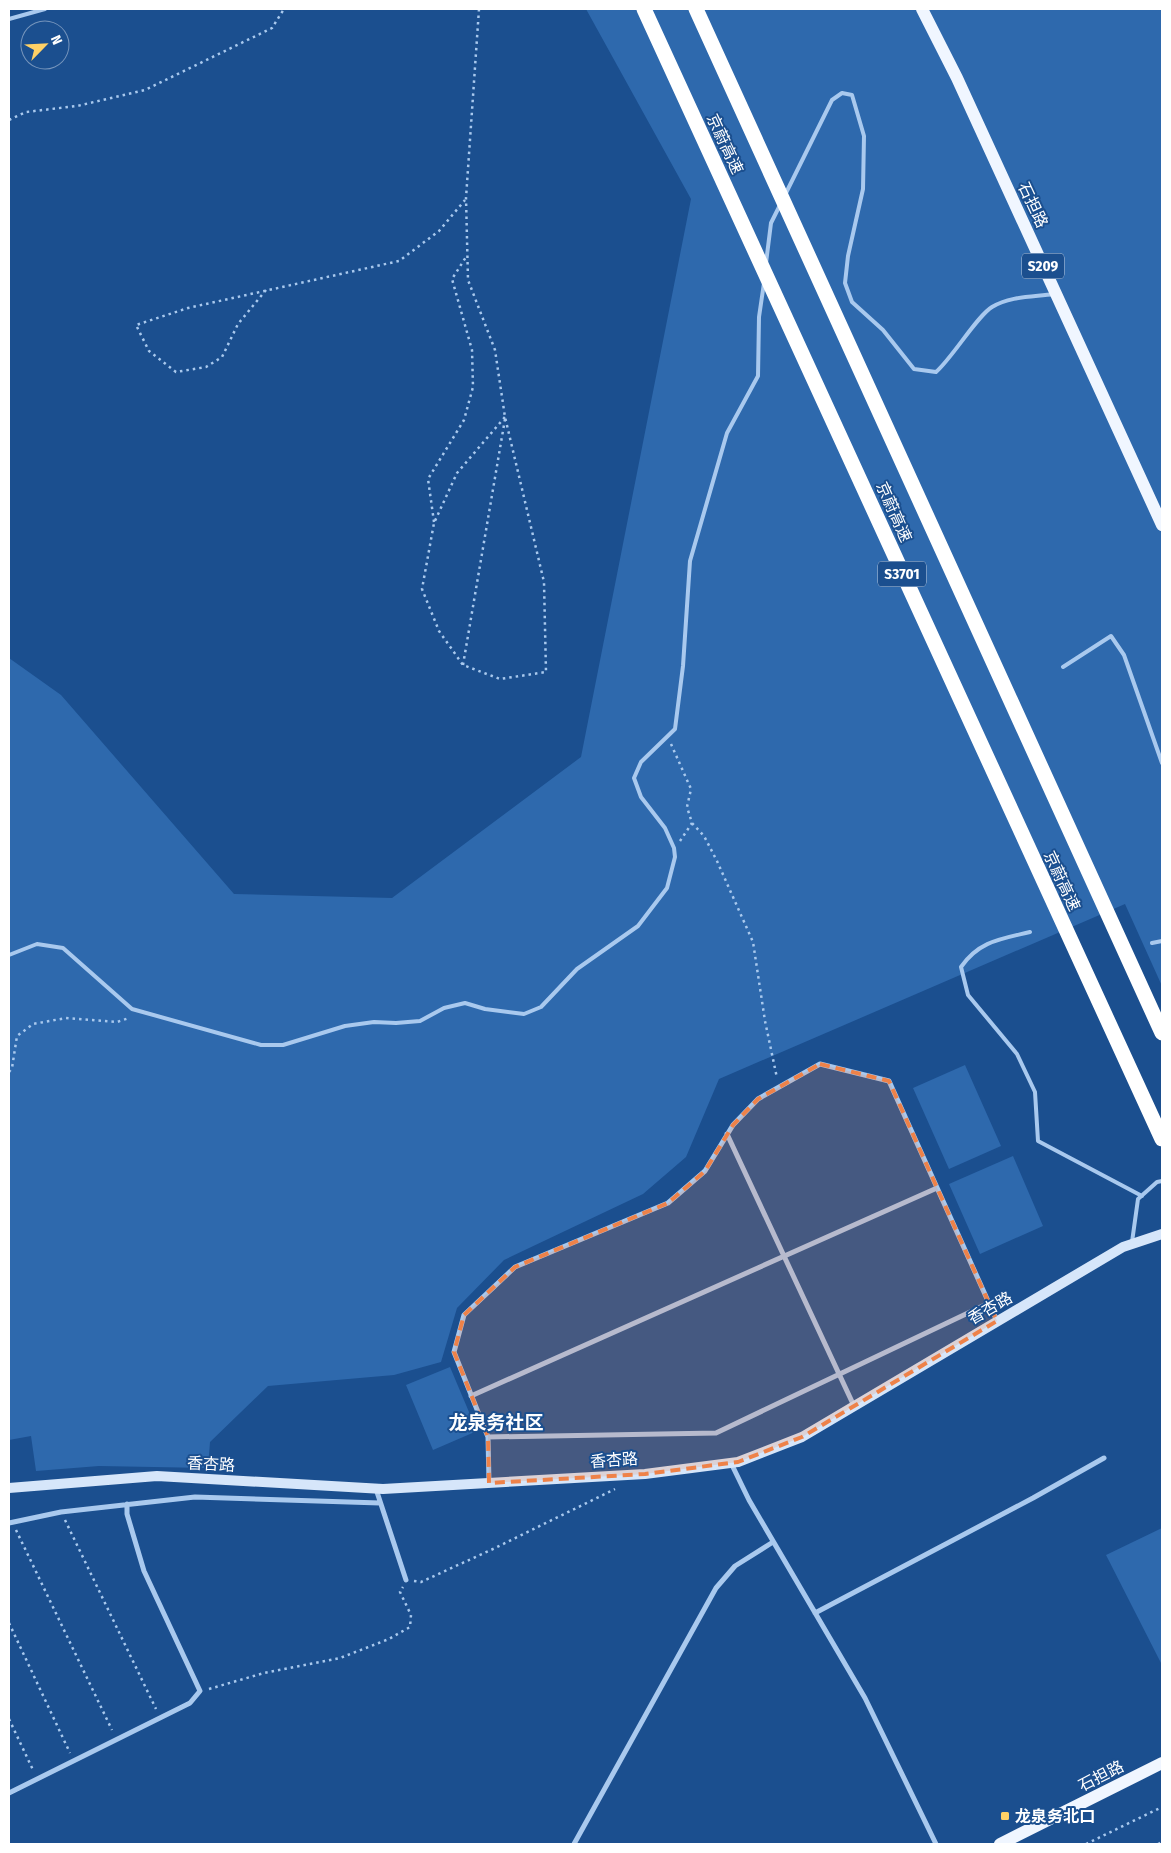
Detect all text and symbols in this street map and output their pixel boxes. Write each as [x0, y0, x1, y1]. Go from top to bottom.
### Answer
north arrow [20, 20, 70, 70]
text: N [47, 33, 66, 47]
street label: 京蔚高速 [703, 111, 747, 177]
street label: 石担路 [1014, 179, 1052, 231]
road number: S209 [1022, 254, 1064, 278]
street label: 京蔚高速 [872, 479, 916, 545]
road number: S3701 [878, 562, 926, 586]
street label: 京蔚高速 [1040, 848, 1084, 914]
street label: 香杏路 [964, 1288, 1016, 1328]
district label: 龙泉务社区 [448, 1411, 544, 1434]
street label: 香杏路 [589, 1449, 639, 1471]
street label: 香杏路 [187, 1453, 235, 1475]
street label: 石担路 [1075, 1757, 1127, 1795]
place label: 龙泉务北口 [1015, 1807, 1095, 1826]
marker: 龙泉务北口 [999, 1810, 1011, 1822]

